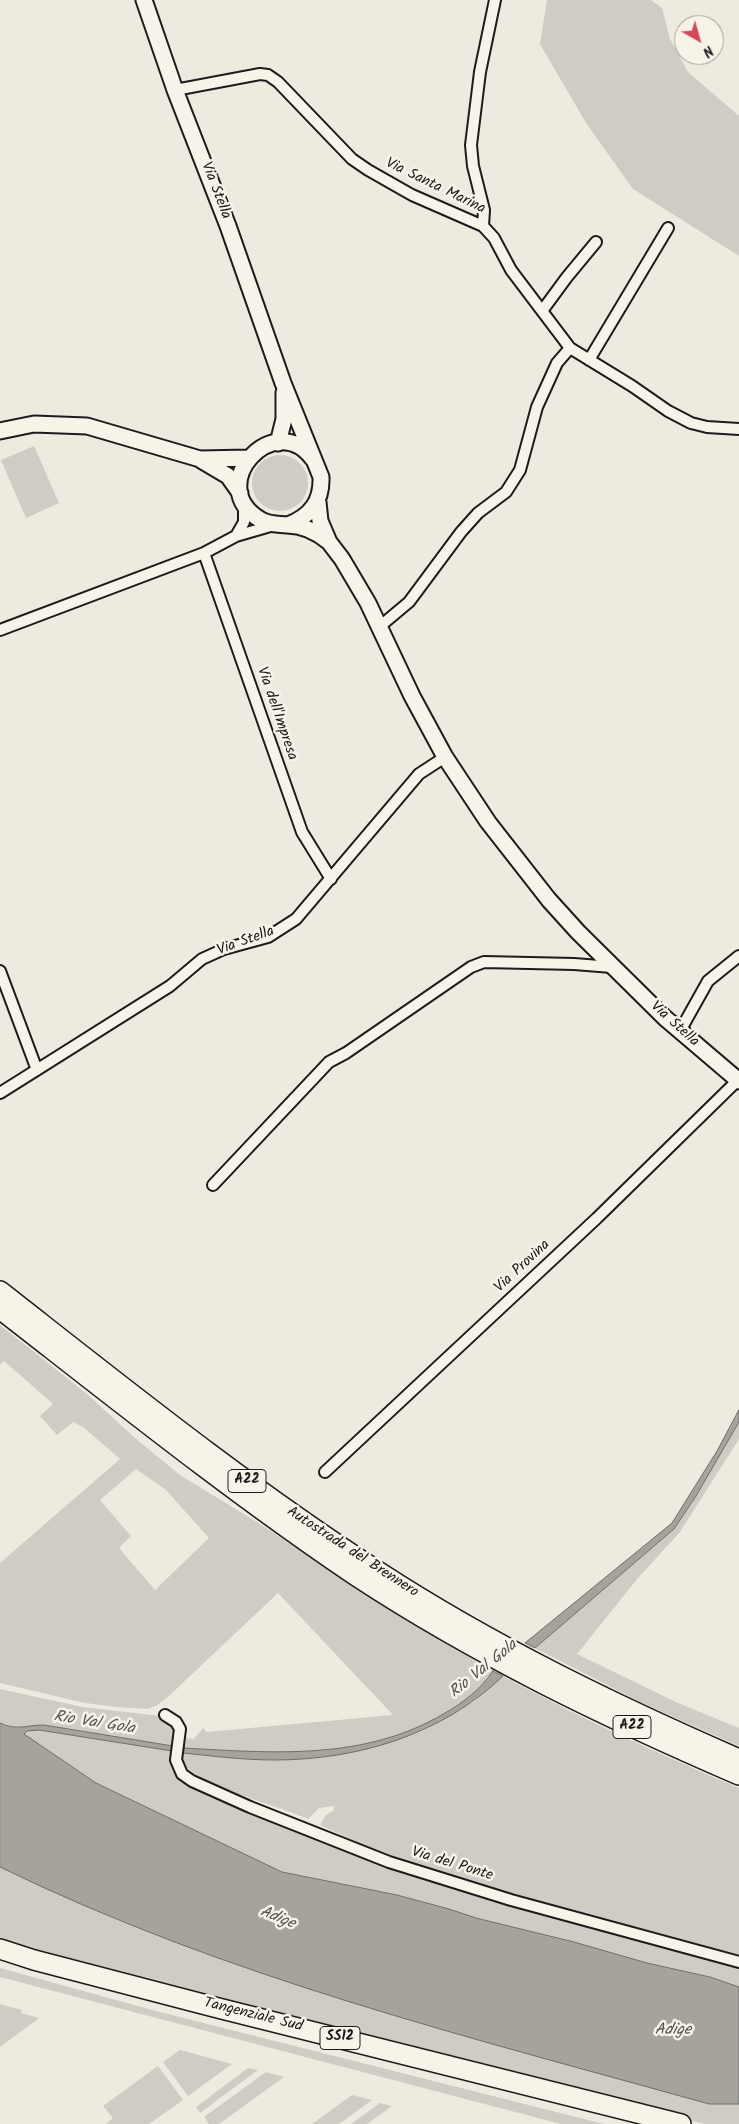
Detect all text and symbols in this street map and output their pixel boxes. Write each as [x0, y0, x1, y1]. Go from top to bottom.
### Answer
north arrow [674, 15, 724, 65]
text: N [697, 40, 718, 62]
street label: Via Santa Marina [382, 155, 488, 219]
street label: Via Stella [196, 160, 234, 222]
street label: Via dell'Impresa [252, 665, 300, 763]
street label: Via Stella [215, 923, 277, 961]
street label: Via Stella [646, 998, 702, 1052]
street label: Via Provina [491, 1237, 555, 1297]
road number: A22 [228, 1470, 266, 1492]
street label: Autostrada del Brennero [283, 1504, 421, 1602]
water label: Rio Val Gola [446, 1637, 522, 1703]
water label: Rio Val Gola [52, 1708, 136, 1740]
road number: A22 [613, 1715, 651, 1738]
street label: Via del Ponte [409, 1844, 495, 1886]
water label: Adige [257, 1903, 297, 1935]
street label: Tangenziale Sud [202, 1995, 304, 2037]
water label: Adige [655, 2021, 691, 2041]
road number: SS12 [320, 2026, 360, 2050]

